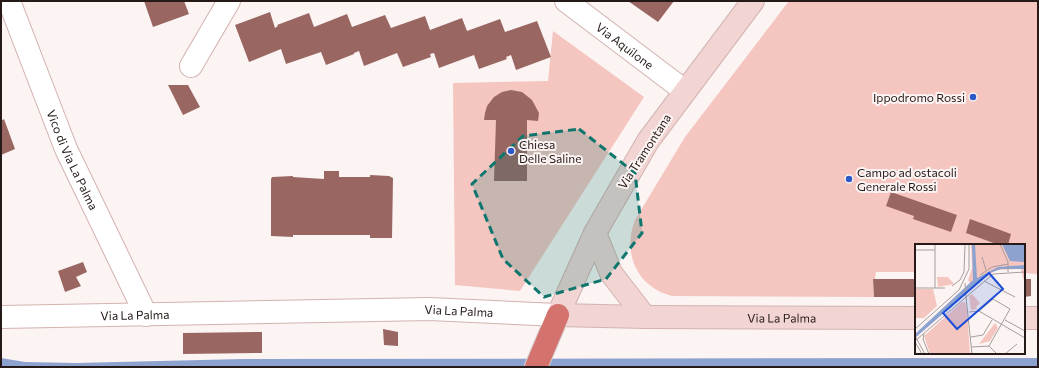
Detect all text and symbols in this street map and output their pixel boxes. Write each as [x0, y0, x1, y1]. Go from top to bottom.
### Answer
street label: Via Aquilone [594, 19, 656, 72]
place label: Ippodromo Rossi [873, 90, 965, 104]
marker: Ippodromo Rossi [968, 92, 978, 102]
street label: Vico di Via La Palma [44, 108, 101, 212]
street label: Via Tramontana [615, 111, 673, 191]
place label: Chiesa Delle Saline [519, 137, 582, 165]
marker: Chiesa Delle Saline [506, 146, 516, 156]
place label: Campo ad ostacoli Generale Rossi [857, 165, 957, 193]
marker: Campo ad ostacoli Generale Rossi [844, 174, 854, 184]
inset map [915, 244, 1025, 354]
street label: Via La Palma [424, 302, 494, 319]
street label: Via La Palma [100, 307, 170, 322]
street label: Via La Palma [747, 310, 816, 325]

